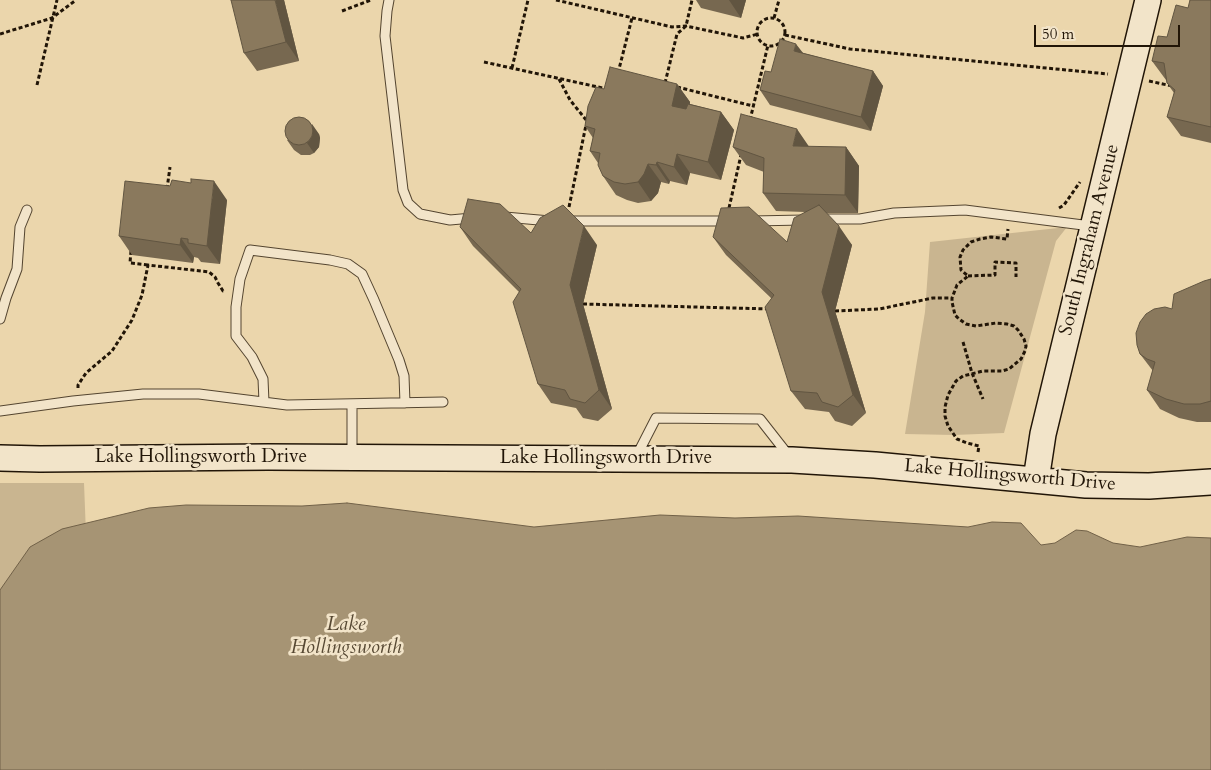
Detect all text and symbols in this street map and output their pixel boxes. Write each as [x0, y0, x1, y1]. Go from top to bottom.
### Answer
scale bar [1036, 15, 1182, 47]
text: 50 m [1042, 24, 1074, 44]
street label: South Ingraham Avenue [1055, 142, 1125, 338]
street label: Lake Hollingsworth Drive [95, 447, 307, 469]
street label: Lake Hollingsworth Drive [500, 448, 712, 470]
street label: Lake Hollingsworth Drive [903, 455, 1117, 497]
water label: Lake Hollingsworth [290, 613, 402, 660]

